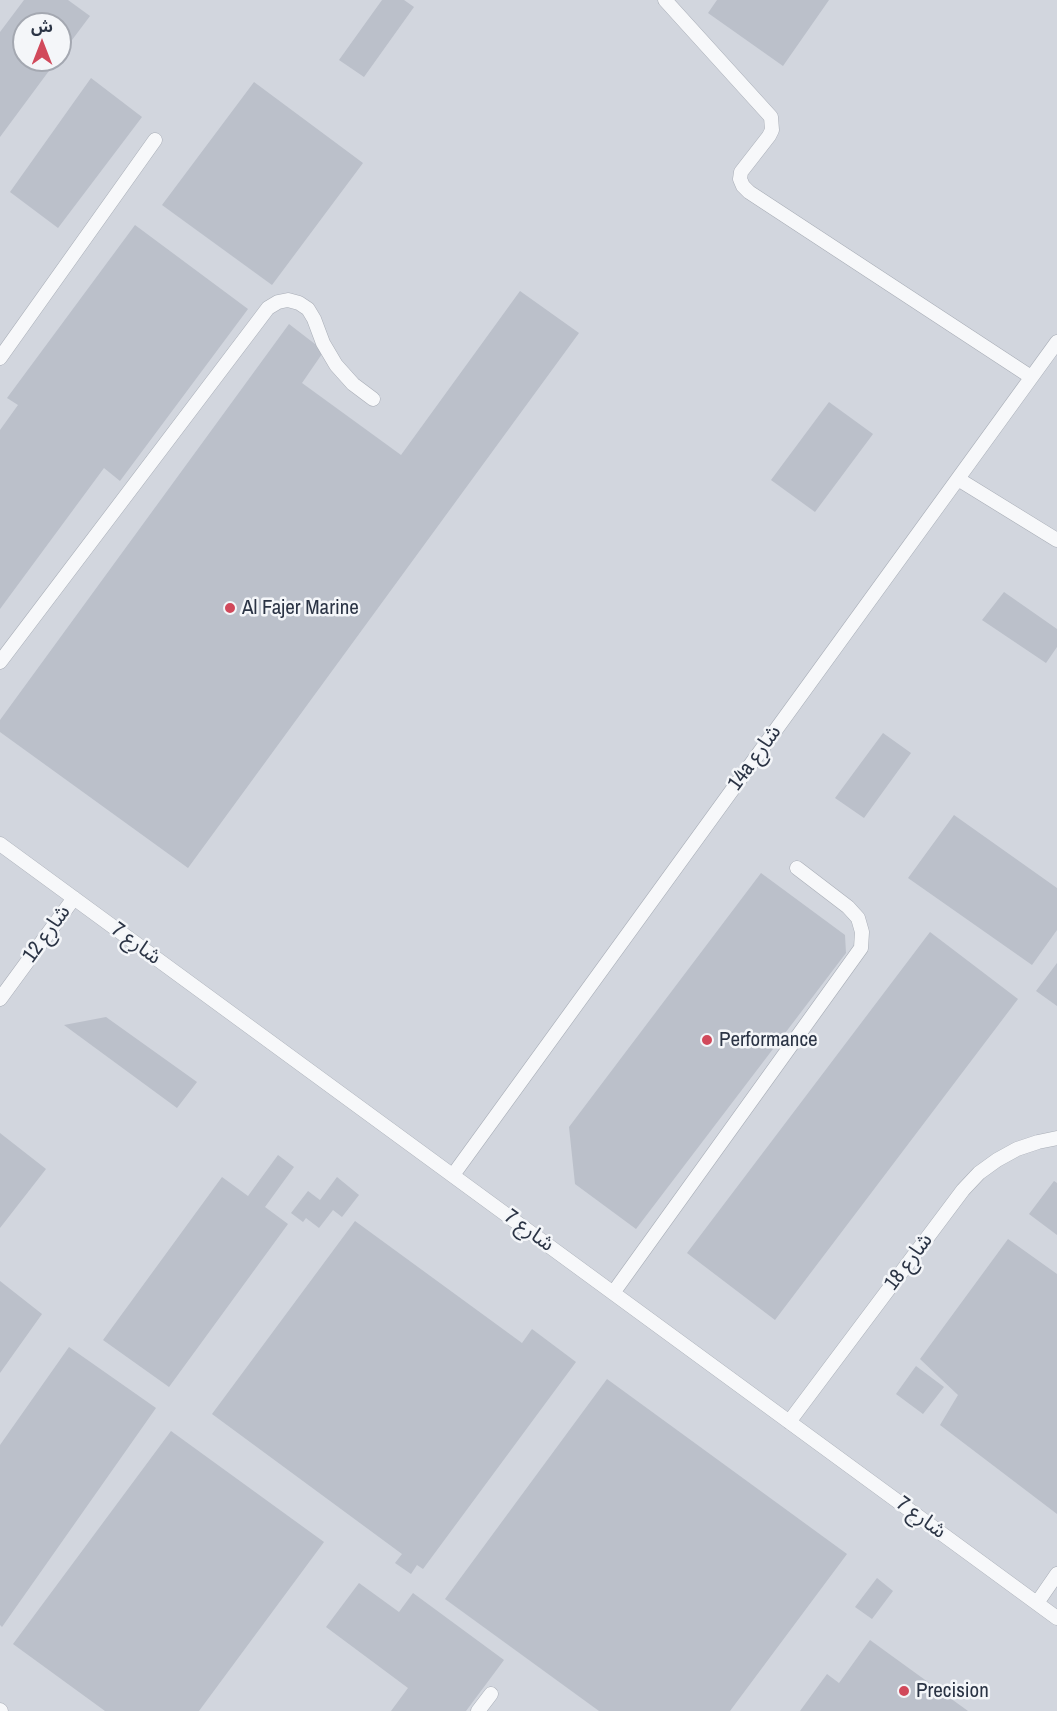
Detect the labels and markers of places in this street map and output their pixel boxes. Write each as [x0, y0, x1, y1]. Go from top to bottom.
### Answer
place label: Al Fajer Marine [242, 595, 359, 621]
marker: Al Fajer Marine [223, 601, 237, 615]
place label: Performance [719, 1027, 818, 1053]
marker: Performance [700, 1033, 714, 1047]
place label: Precision [916, 1678, 989, 1704]
marker: Precision [897, 1684, 911, 1698]

